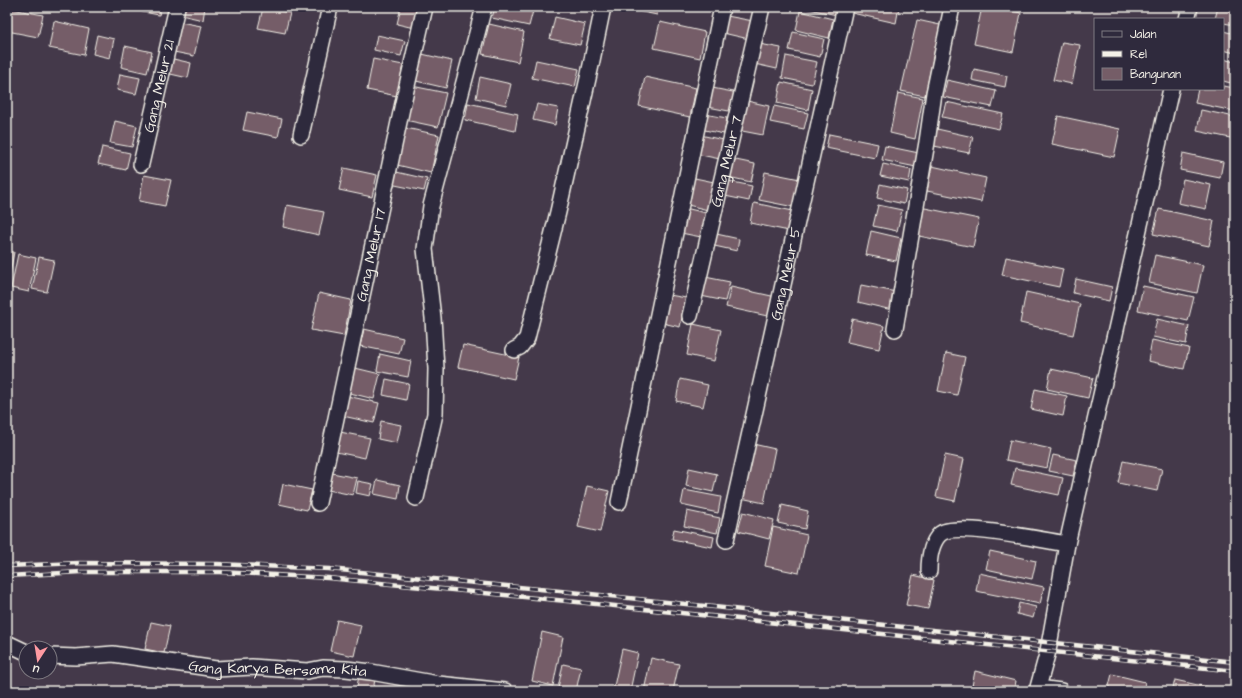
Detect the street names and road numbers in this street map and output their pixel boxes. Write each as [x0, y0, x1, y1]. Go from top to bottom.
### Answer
street label: Gang Melur 21 [138, 37, 180, 134]
street label: Gang Melur 7 [705, 113, 747, 209]
street label: Gang Melur 17 [351, 206, 391, 303]
street label: Gang Melur 5 [765, 225, 806, 322]
street label: Gang Karya Bersama Kita [187, 655, 368, 682]

